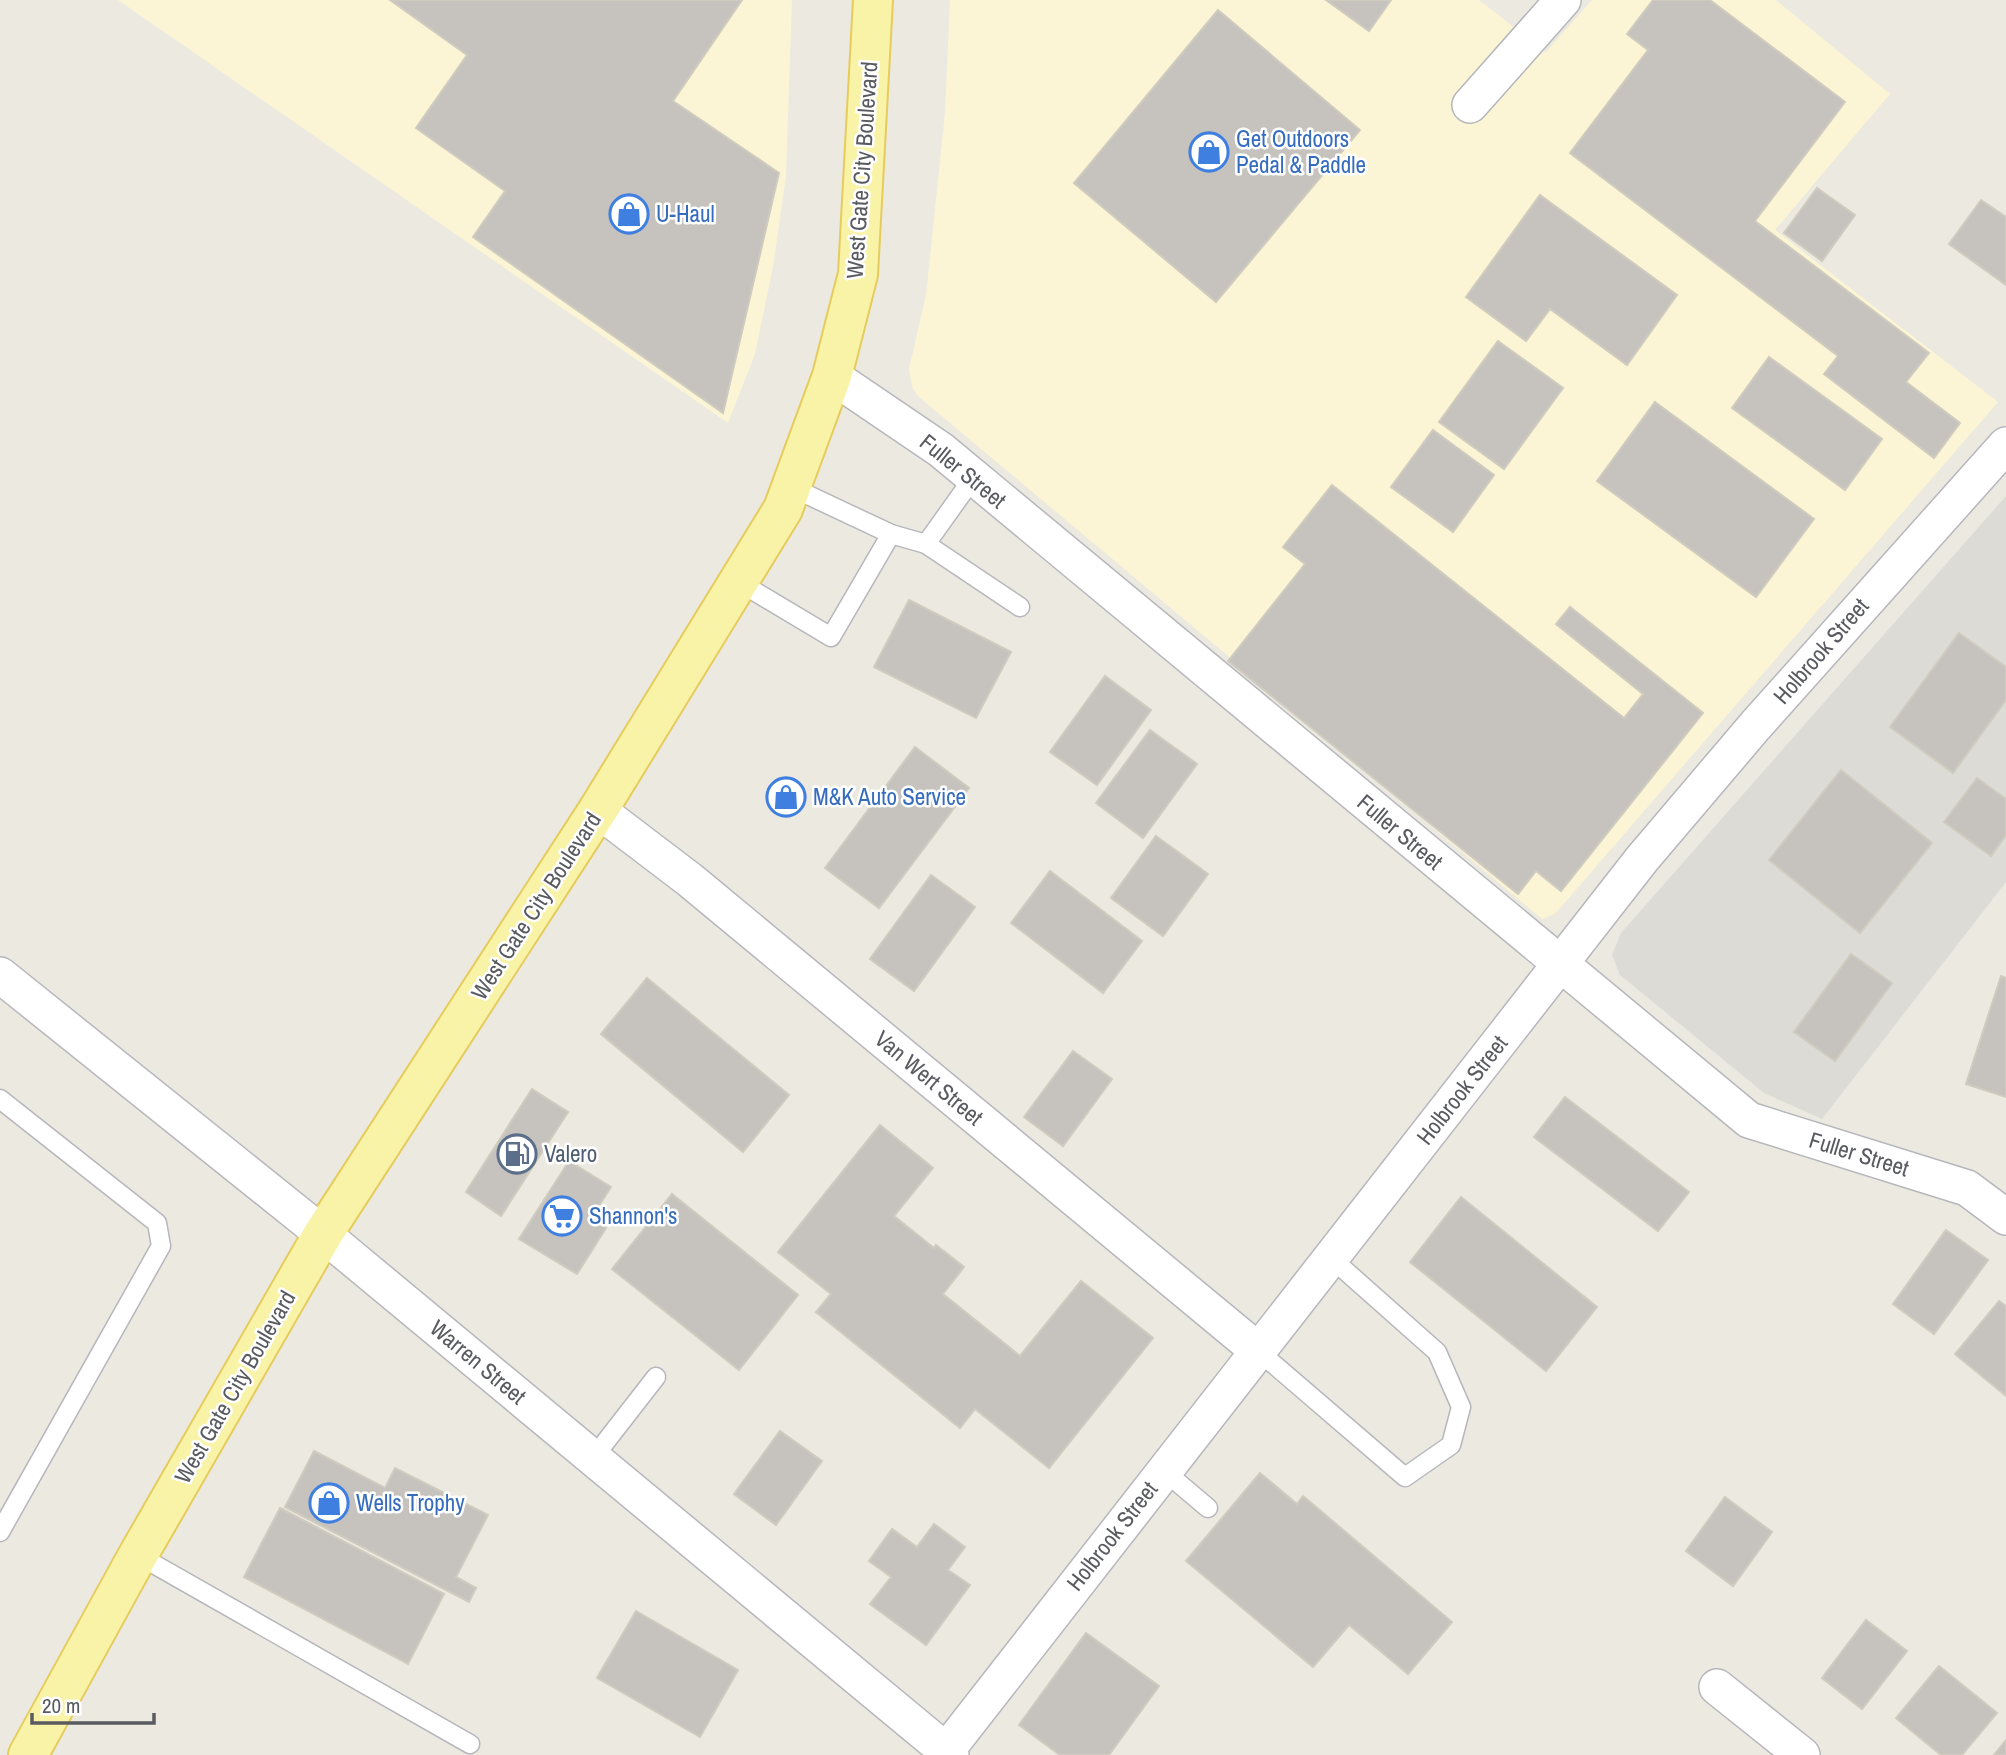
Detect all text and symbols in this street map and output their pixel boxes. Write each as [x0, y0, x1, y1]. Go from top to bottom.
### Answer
street label: West Gate City Boulevard [838, 60, 885, 280]
place label: Get Outdoors Pedal & Paddle [1236, 123, 1366, 180]
shop icon: Get Outdoors Pedal & Paddle [1188, 131, 1230, 173]
shop icon: U-Haul [608, 193, 650, 235]
place label: U-Haul [656, 198, 715, 229]
street label: Fuller Street [914, 426, 1013, 515]
street label: Holbrook Street [1766, 591, 1875, 710]
shop icon: M&K Auto Service [765, 776, 807, 818]
place label: M&K Auto Service [813, 781, 966, 812]
street label: Fuller Street [1351, 787, 1450, 877]
street label: West Gate City Boulevard [463, 806, 608, 1005]
street label: Van Wert Street [869, 1023, 990, 1132]
street label: Holbrook Street [1409, 1029, 1514, 1151]
street label: Fuller Street [1805, 1124, 1913, 1183]
fuel station icon: Valero [496, 1133, 538, 1175]
place label: Valero [544, 1138, 597, 1169]
supermarket icon: Shannon's [541, 1195, 583, 1237]
place label: Shannon's [589, 1200, 678, 1231]
street label: West Gate City Boulevard [167, 1285, 302, 1489]
street label: Warren Street [424, 1312, 533, 1411]
street label: Holbrook Street [1059, 1475, 1164, 1597]
shop icon: Wells Trophy [308, 1482, 350, 1524]
place label: Wells Trophy [356, 1487, 465, 1518]
scale bar [32, 1682, 154, 1726]
text: 20 m [42, 1691, 80, 1720]

